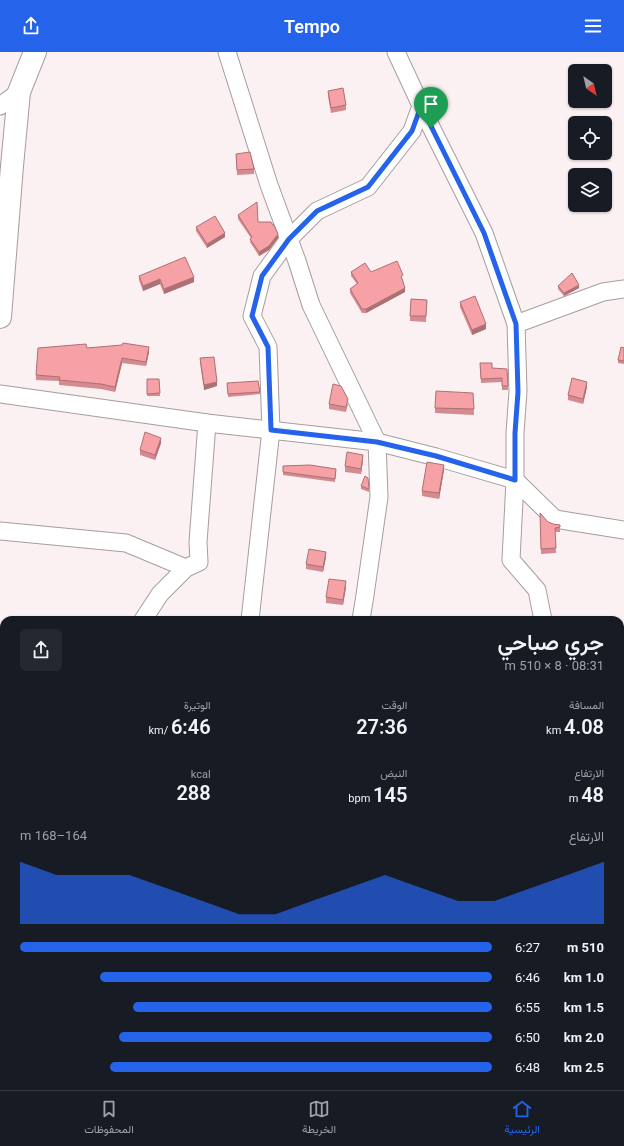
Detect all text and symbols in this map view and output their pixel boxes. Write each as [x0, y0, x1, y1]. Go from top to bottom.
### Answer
icon: share [20, 15, 42, 37]
icon: menu [582, 15, 604, 37]
text: Tempo [284, 16, 340, 37]
north arrow [568, 64, 612, 108]
map controls [568, 64, 612, 212]
pin [414, 87, 448, 128]
icon: arrive [420, 93, 442, 115]
button: locate [568, 116, 612, 160]
button: layers [568, 168, 612, 212]
button: share [20, 629, 62, 671]
text: جري صباحي [498, 630, 604, 655]
text: 08:31 · 8 × 510 m [505, 658, 604, 673]
text: الوتيرة [184, 699, 211, 712]
text: الوقت [381, 699, 407, 712]
text: المسافة [569, 699, 604, 712]
text: 6:46 [171, 715, 211, 739]
text: 27:36 [356, 715, 407, 739]
text: 4.08 [564, 715, 604, 739]
text: /km [148, 724, 171, 737]
text: km [546, 724, 564, 737]
text: النبض [380, 767, 407, 780]
text: الارتفاع [574, 767, 604, 780]
text: kcal [191, 768, 211, 781]
text: 288 [176, 781, 211, 805]
text: 145 [373, 783, 407, 807]
text: 48 [581, 783, 604, 807]
text: bpm [348, 792, 373, 805]
text: m [569, 792, 581, 805]
text: 164–168 m [20, 828, 87, 843]
text: الارتفاع [569, 829, 604, 844]
text: 6:27 [515, 940, 540, 955]
text: 510 m [567, 940, 604, 955]
text: 6:46 [515, 970, 540, 985]
text: 1.0 km [564, 970, 604, 985]
text: 6:55 [515, 1000, 540, 1015]
text: 1.5 km [564, 1000, 604, 1015]
text: 6:50 [515, 1030, 540, 1045]
text: 2.0 km [564, 1030, 604, 1045]
text: 6:48 [515, 1060, 540, 1075]
text: 2.5 km [564, 1060, 604, 1075]
tab: المحفوظات [84, 1098, 134, 1139]
tab: الخريطة [302, 1098, 336, 1139]
tab: الرئيسية [504, 1098, 540, 1139]

